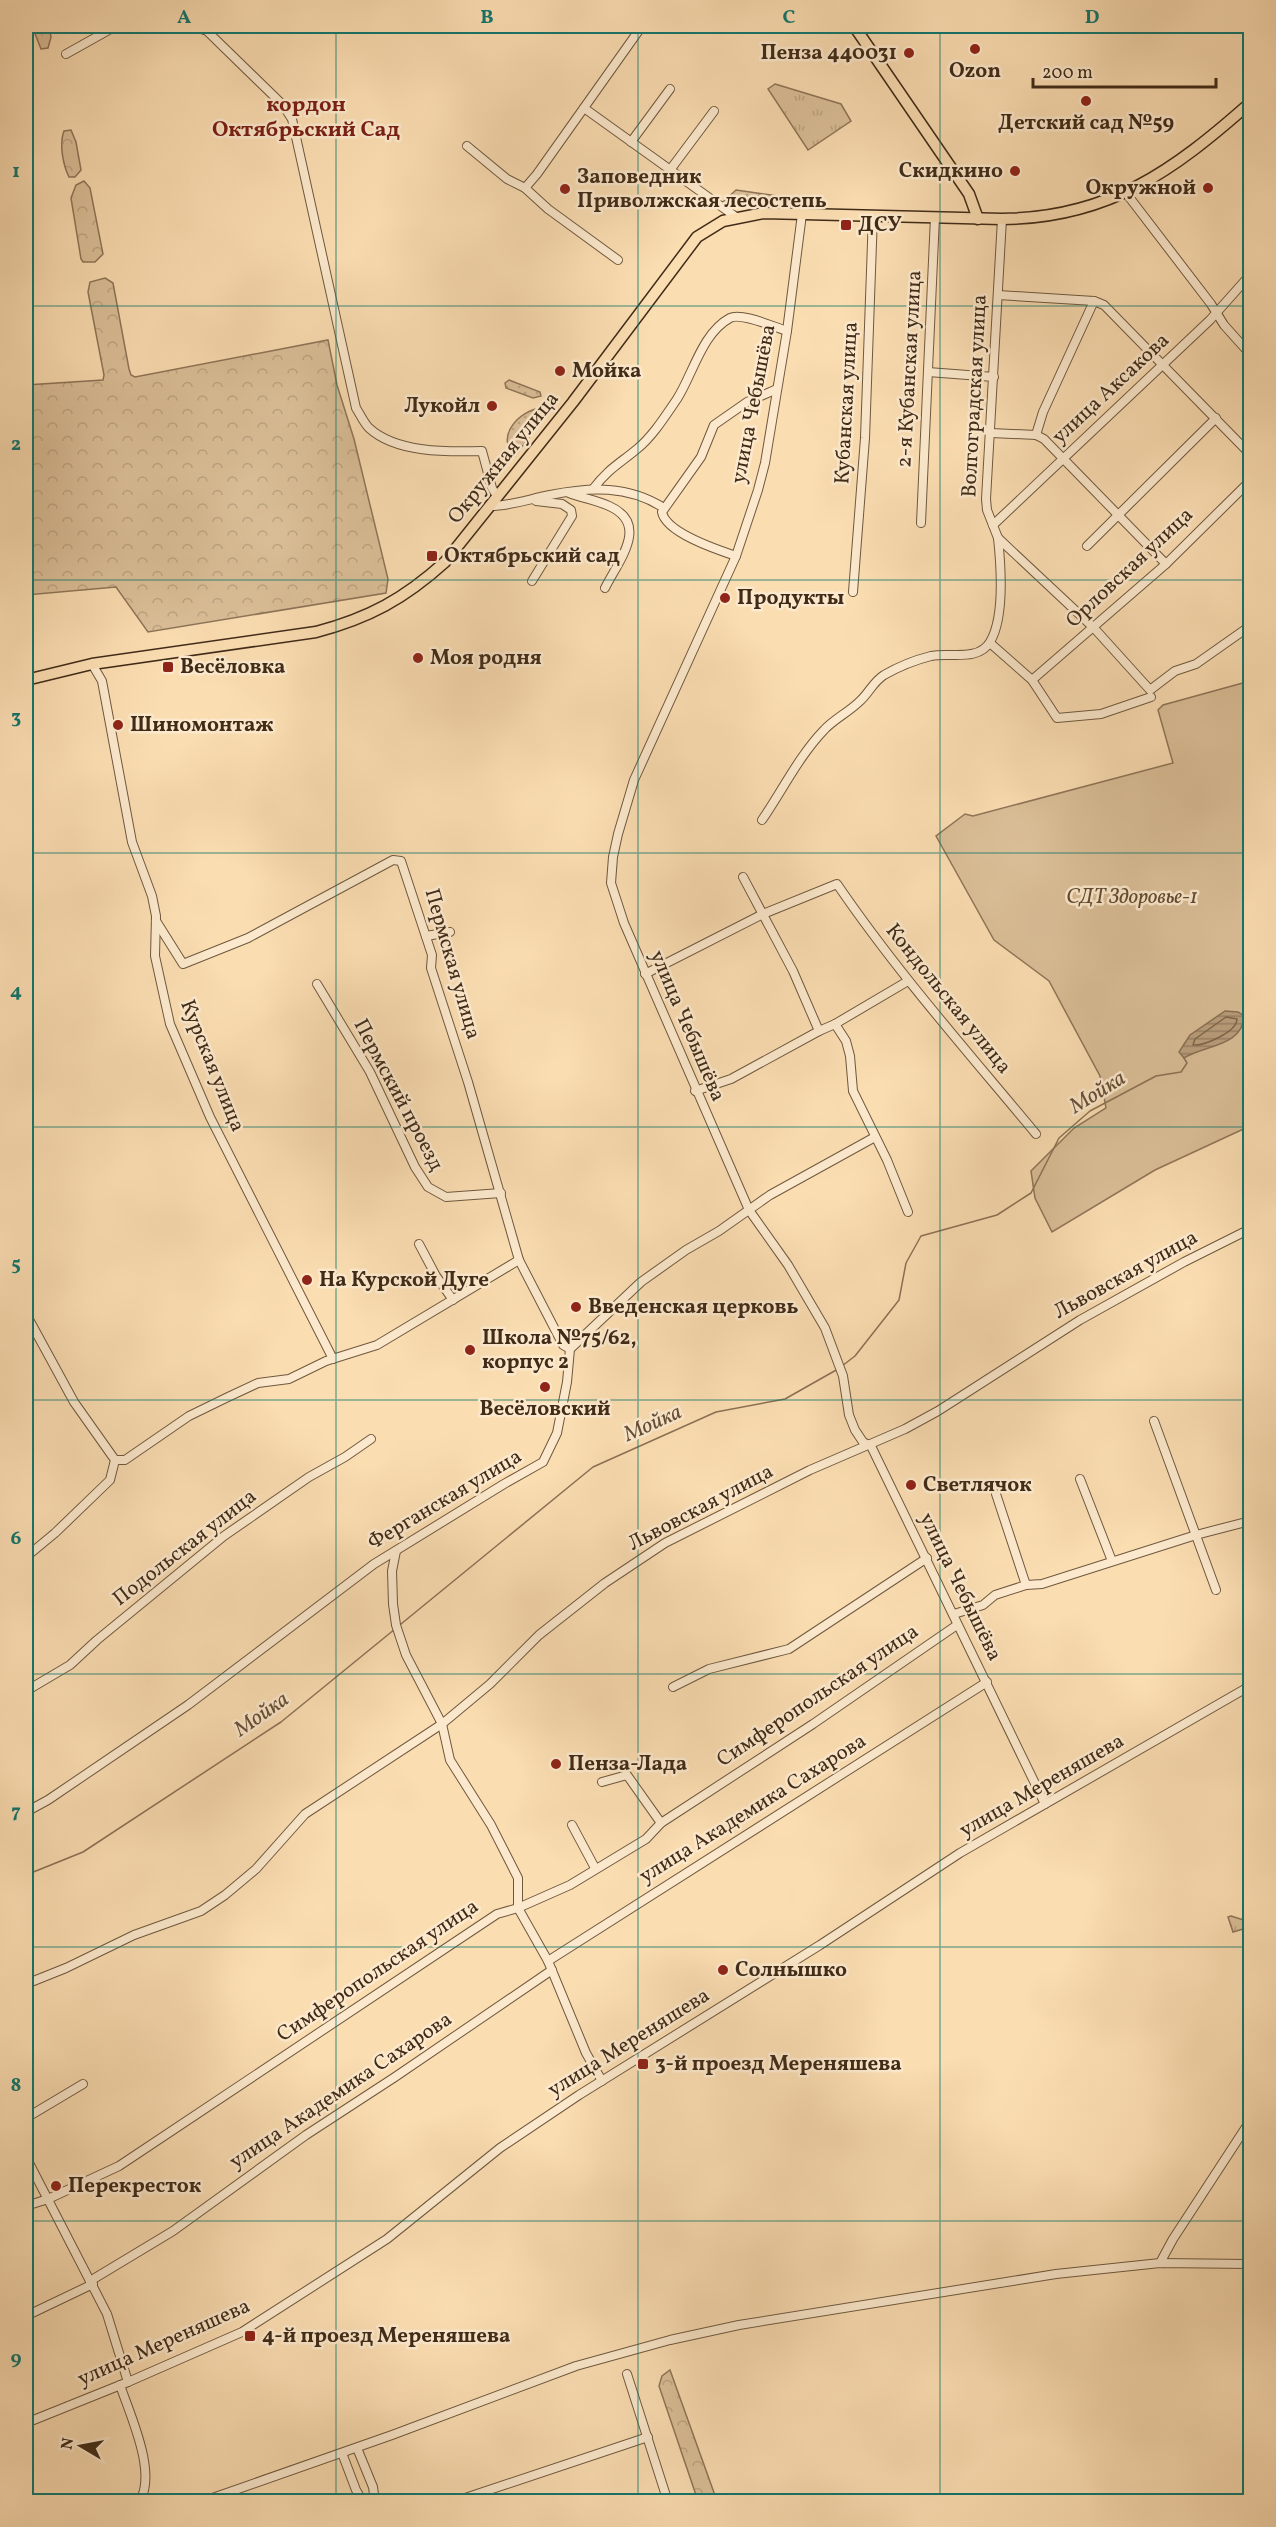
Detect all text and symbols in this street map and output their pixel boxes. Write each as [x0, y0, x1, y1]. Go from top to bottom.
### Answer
text: A [177, 4, 191, 32]
text: B [480, 4, 494, 32]
text: C [783, 4, 796, 32]
text: D [1085, 4, 1099, 32]
place label: Пенза 440031 [760, 39, 897, 68]
marker: Ozon [968, 42, 982, 56]
marker: Пенза 440031 [902, 46, 916, 60]
scale bar [1033, 51, 1216, 89]
place label: Ozon [949, 57, 1001, 86]
text: 200 m [1042, 61, 1093, 86]
district label: кордон Октябрьский Сад [212, 90, 401, 146]
marker: Детский сад №59 [1079, 94, 1093, 108]
place label: Детский сад №59 [998, 109, 1174, 138]
place label: Скидкино [899, 157, 1003, 186]
text: 1 [12, 158, 20, 186]
place label: Заповедник Приволжская лесостепь [577, 163, 827, 216]
marker: Скидкино [1008, 164, 1022, 178]
place label: Окружной [1086, 174, 1196, 203]
marker: Окружной [1201, 181, 1215, 195]
marker: Заповедник Приволжская лесостепь [558, 182, 572, 196]
place label: ДСУ [858, 211, 902, 240]
marker: ДСУ [839, 218, 853, 232]
street label: 2-я Кубанская улица [890, 270, 930, 468]
street label: Волгоградская улица [955, 294, 995, 498]
street label: Кубанская улица [828, 321, 866, 485]
street label: улица Чебышёва [724, 322, 784, 486]
street label: улица Аксакова [1046, 327, 1176, 451]
place label: Мойка [572, 357, 641, 386]
marker: Мойка [553, 364, 567, 378]
street label: Окружная улица [442, 386, 566, 530]
place label: Лукойл [404, 392, 480, 421]
marker: Лукойл [485, 399, 499, 413]
text: 2 [11, 431, 21, 459]
street label: Орловская улица [1060, 501, 1200, 635]
place label: Октябрьский сад [444, 542, 620, 571]
marker: Октябрьский сад [425, 549, 439, 563]
place label: Продукты [737, 584, 844, 613]
marker: Продукты [718, 591, 732, 605]
place label: Моя родня [430, 644, 542, 673]
marker: Моя родня [411, 651, 425, 665]
place label: Весёловка [180, 653, 286, 682]
marker: Весёловка [161, 660, 175, 674]
text: 3 [11, 704, 21, 732]
place label: Шиномонтаж [130, 711, 274, 740]
marker: Шиномонтаж [111, 718, 125, 732]
park label: СДТ Здоровье-1 [1066, 883, 1198, 912]
street label: Пермская улица [417, 885, 487, 1043]
street label: Кондольская улица [878, 918, 1018, 1080]
street label: улица Чебышёва [642, 946, 732, 1106]
text: 4 [10, 978, 22, 1006]
street label: Курская улица [172, 996, 252, 1136]
street label: Пермский проезд [346, 1014, 450, 1176]
water label: Мойка [1063, 1064, 1132, 1123]
street label: Львовская улица [1049, 1223, 1203, 1327]
text: 5 [11, 1251, 21, 1279]
place label: На Курской Дуге [319, 1266, 489, 1295]
marker: На Курской Дуге [300, 1273, 314, 1287]
place label: Введенская церковь [588, 1293, 799, 1322]
marker: Введенская церковь [569, 1300, 583, 1314]
place label: Школа №75/62, корпус 2 [482, 1324, 636, 1377]
marker: Школа №75/62, корпус 2 [463, 1343, 477, 1357]
marker: Весёловский [538, 1380, 552, 1394]
place label: Весёловский [480, 1395, 610, 1424]
water label: Мойка [618, 1397, 687, 1451]
street label: Ферганская улица [362, 1442, 528, 1558]
street label: Львовская улица [623, 1457, 779, 1559]
place label: Светлячок [923, 1471, 1032, 1500]
marker: Светлячок [904, 1478, 918, 1492]
street label: Подольская улица [107, 1483, 263, 1613]
street label: улица Чебышёва [912, 1508, 1008, 1666]
text: 6 [11, 1525, 22, 1553]
street label: Симферопольская улица [711, 1617, 925, 1775]
water label: Мойка [227, 1685, 296, 1746]
street label: улица Академика Сахарова [634, 1727, 872, 1891]
street label: улица Мереняшева [954, 1727, 1130, 1845]
place label: Пенза-Лада [568, 1750, 687, 1779]
marker: Пенза-Лада [549, 1757, 563, 1771]
text: 7 [11, 1798, 21, 1826]
street label: Симферопольская улица [271, 1892, 485, 2050]
place label: Солнышко [735, 1956, 847, 1985]
marker: Солнышко [716, 1963, 730, 1977]
street label: улица Мереняшева [542, 1981, 716, 2105]
street label: улица Академика Сахарова [224, 2005, 458, 2177]
place label: 3-й проезд Мереняшева [655, 2050, 902, 2079]
marker: 3-й проезд Мереняшева [636, 2057, 650, 2071]
text: 8 [11, 2072, 21, 2100]
place label: Перекресток [68, 2172, 202, 2201]
marker: Перекресток [49, 2179, 63, 2193]
street label: улица Мереняшева [73, 2292, 255, 2394]
place label: 4-й проезд Мереняшева [262, 2322, 510, 2351]
marker: 4-й проезд Мереняшева [243, 2329, 257, 2343]
text: 9 [10, 2345, 22, 2373]
north arrow [51, 2416, 111, 2476]
text: N [56, 2436, 80, 2451]

